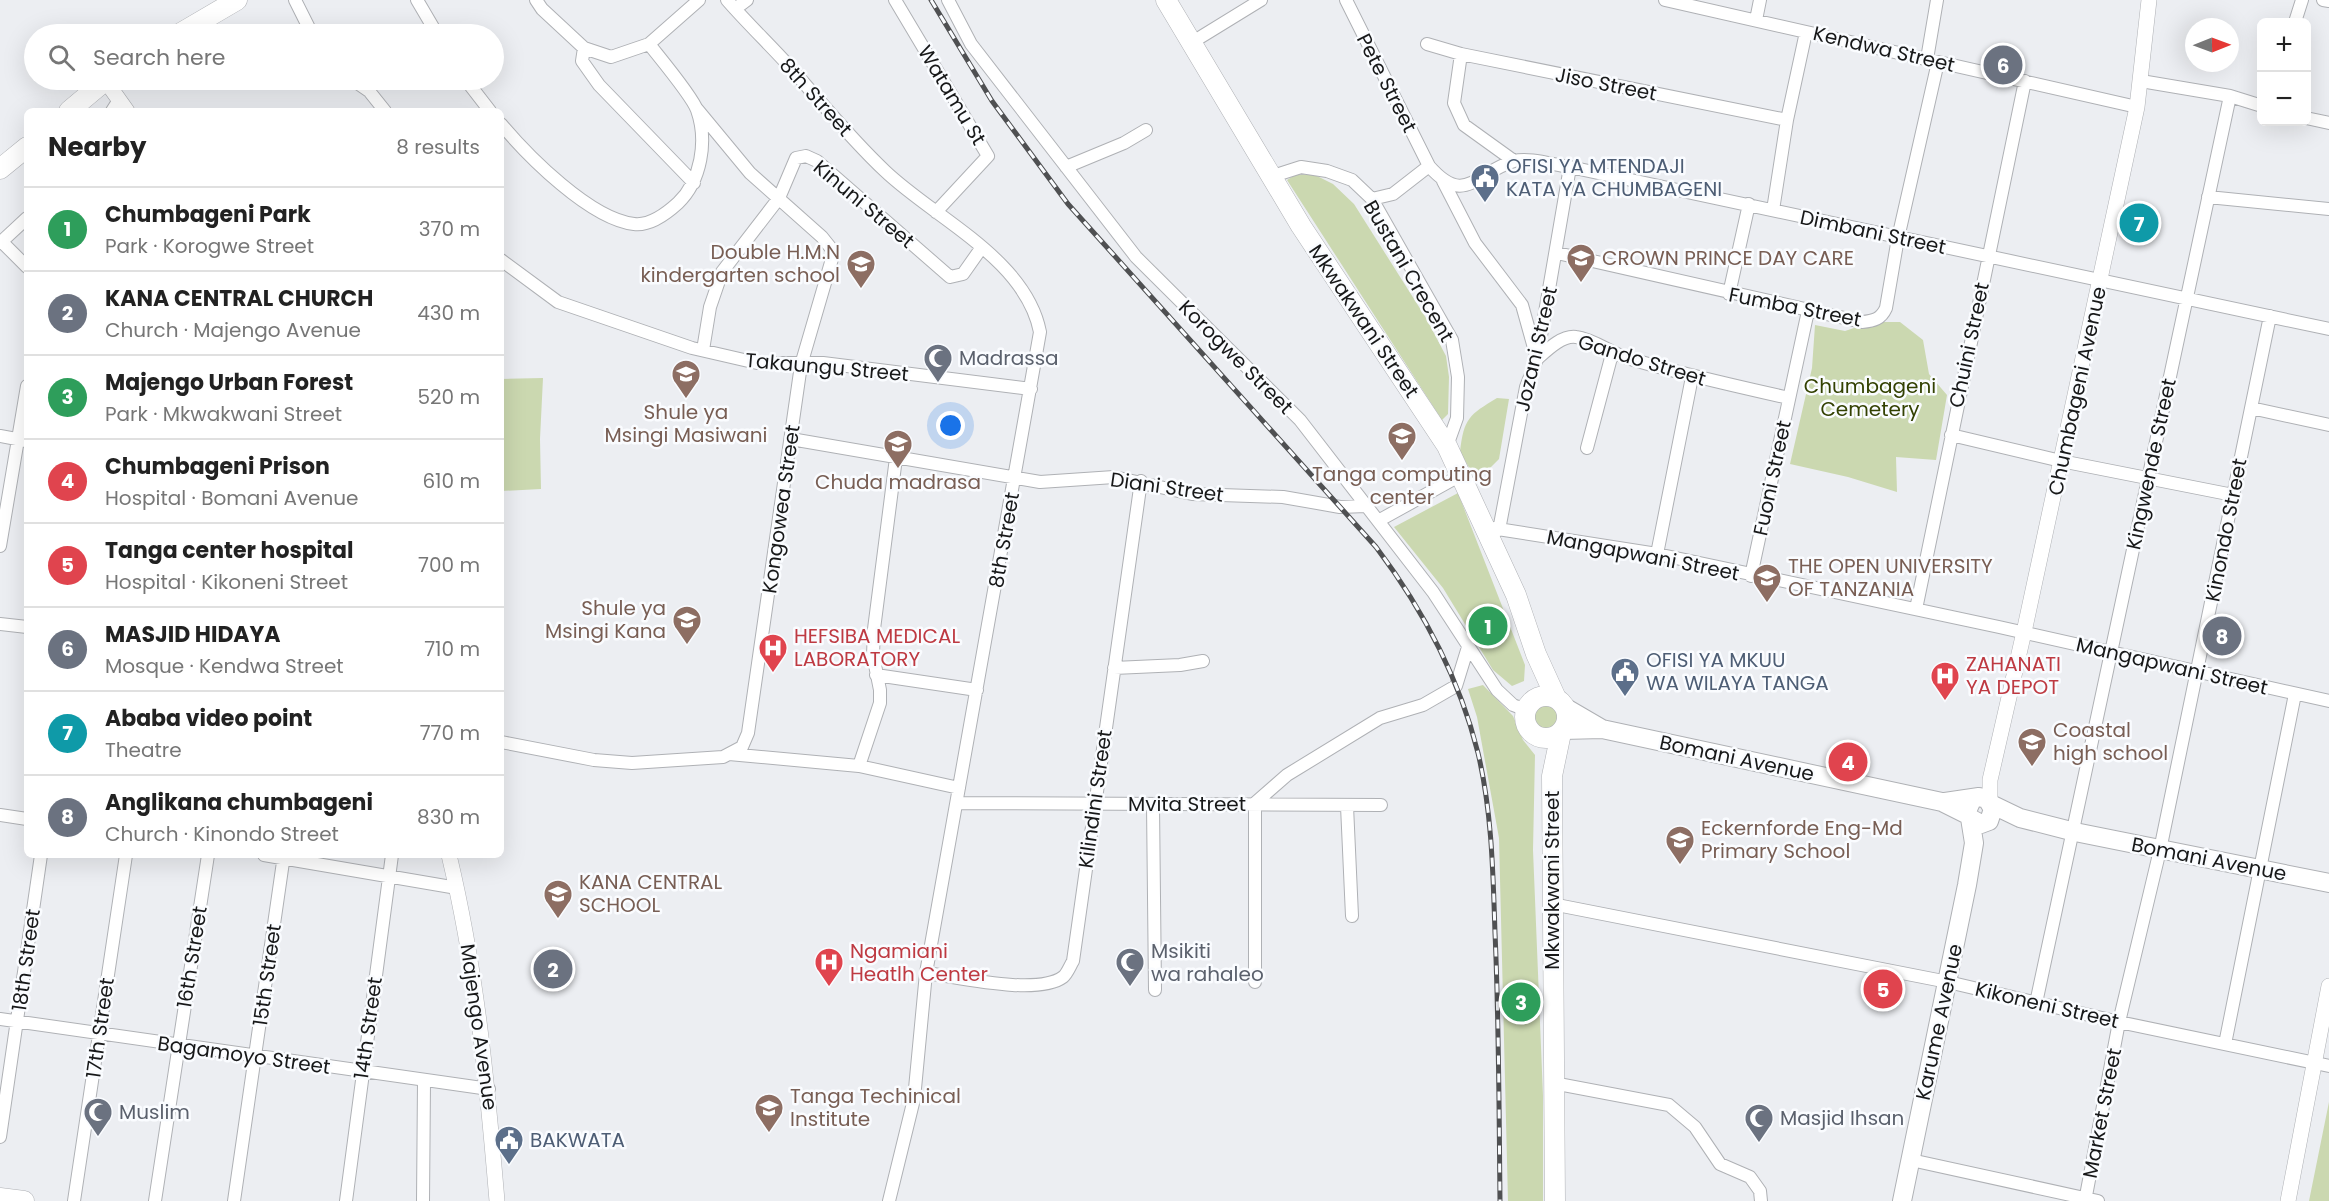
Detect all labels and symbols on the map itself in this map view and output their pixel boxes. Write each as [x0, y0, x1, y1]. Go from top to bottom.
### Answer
north arrow [2185, 18, 2239, 72]
street label: Kendwa Street [1810, 19, 1958, 79]
street label: Pete Street [1350, 29, 1424, 137]
street label: Watamu St [911, 40, 993, 150]
pin: 6 [1984, 42, 2022, 88]
street label: 8th Street [773, 52, 859, 142]
street label: Jiso Street [1553, 60, 1659, 108]
place label: OFISI YA MTENDAJI KATA YA CHUMBAGENI [1506, 152, 1722, 203]
street label: Kinuni Street [807, 153, 921, 255]
public building icon: OFISI YA MTENDAJI KATA YA CHUMBAGENI [1469, 162, 1501, 204]
street label: Bustani Crecent [1357, 195, 1461, 347]
pin: 7 [2120, 200, 2158, 246]
street label: Dimbani Street [1798, 203, 1948, 261]
place label: Double H.M.N kindergarten school [640, 238, 840, 289]
street label: Mkwakwani Street [1302, 239, 1426, 403]
school or university icon: CROWN PRINCE DAY CARE [1565, 242, 1597, 284]
place label: CROWN PRINCE DAY CARE [1602, 244, 1854, 272]
school or university icon: Double H.M.N kindergarten school [845, 248, 877, 290]
street label: Fumba Street [1726, 280, 1864, 334]
street label: Chuini Street [1942, 280, 1996, 410]
street label: Jozani Street [1508, 284, 1564, 414]
street label: Chumbageni Avenue [2041, 284, 2113, 498]
street label: Korogwe Street [1173, 294, 1299, 420]
street label: Gando Street [1575, 327, 1709, 393]
mosque icon: Madrassa [922, 342, 954, 384]
place label: Madrassa [959, 344, 1059, 372]
street label: Takaungu Street [744, 346, 910, 388]
school or university icon: Shule ya Msingi Masiwani [670, 358, 702, 400]
park label: Chumbageni Cemetery [1804, 372, 1936, 423]
street label: Kingwende Street [2119, 376, 2183, 552]
place label: Shule ya Msingi Masiwani [605, 398, 767, 449]
your location [936, 411, 965, 440]
street label: Fuoni Street [1746, 418, 1798, 538]
school or university icon: Tanga computing center [1386, 420, 1418, 462]
street label: Kongowea Street [755, 423, 807, 595]
school or university icon: Chuda madrasa [882, 428, 914, 470]
street label: Kinondo Street [2198, 456, 2254, 604]
place label: Tanga computing center [1312, 460, 1492, 511]
street label: Diani Street [1109, 465, 1225, 509]
place label: Chuda madrasa [815, 468, 981, 496]
street label: 8th Street [982, 490, 1026, 590]
street label: Mangapwani Street [1544, 523, 1742, 587]
place label: THE OPEN UNIVERSITY OF TANZANIA [1788, 552, 1993, 603]
school or university icon: THE OPEN UNIVERSITY OF TANZANIA [1751, 562, 1783, 604]
place label: Shule ya Msingi Kana [545, 594, 666, 645]
school or university icon: Shule ya Msingi Kana [671, 604, 703, 646]
pin: 1 [1468, 604, 1508, 648]
pin: 8 [2202, 614, 2242, 658]
place label: HEFSIBA MEDICAL LABORATORY [794, 622, 960, 673]
street label: Mangapwani Street [2074, 630, 2270, 702]
hospital icon: HEFSIBA MEDICAL LABORATORY [757, 632, 789, 674]
place label: OFISI YA MKUU WA WILAYA TANGA [1646, 646, 1829, 697]
place label: ZAHANATI YA DEPOT [1966, 650, 2061, 701]
public building icon: OFISI YA MKUU WA WILAYA TANGA [1609, 656, 1641, 698]
hospital icon: ZAHANATI YA DEPOT [1929, 660, 1961, 702]
place label: Coastal high school [2053, 716, 2168, 767]
school or university icon: Coastal high school [2016, 726, 2048, 768]
street label: Kilindini Street [1071, 728, 1119, 870]
street label: Bomani Avenue [1657, 728, 1817, 788]
pin: 4 [1828, 740, 1868, 784]
street label: Mvita Street [1128, 790, 1246, 818]
street label: Mkwakwani Street [1538, 790, 1566, 970]
place label: Eckernforde Eng-Md Primary School [1701, 814, 1903, 865]
school or university icon: Eckernforde Eng-Md Primary School [1664, 824, 1696, 866]
street label: Bomani Avenue [2129, 830, 2289, 888]
place label: KANA CENTRAL SCHOOL [579, 868, 723, 919]
school or university icon: KANA CENTRAL SCHOOL [542, 878, 574, 920]
street label: 16th Street [170, 904, 214, 1010]
street label: 18th Street [5, 907, 47, 1013]
street label: 15th Street [246, 922, 288, 1028]
place label: Ngamiani Heatlh Center [850, 937, 988, 988]
place label: Msikiti wa rahaleo [1151, 937, 1264, 988]
street label: Karume Avenue [1909, 941, 1969, 1103]
street label: Majengo Avenue [453, 942, 505, 1112]
pin: 2 [534, 946, 572, 992]
hospital icon: Ngamiani Heatlh Center [813, 946, 845, 988]
mosque icon: Msikiti wa rahaleo [1114, 946, 1146, 988]
pin: 5 [1864, 966, 1902, 1012]
street label: 14th Street [347, 975, 389, 1081]
street label: Kikoneni Street [1972, 975, 2122, 1035]
street label: 17th Street [79, 976, 121, 1080]
pin: 3 [1502, 980, 1540, 1024]
street label: Bagamoyo Street [156, 1029, 332, 1081]
street label: Market Street [2076, 1045, 2128, 1181]
place label: Tanga Techinical Institute [790, 1082, 961, 1133]
school or university icon: Tanga Techinical Institute [753, 1092, 785, 1134]
mosque icon: Muslim [82, 1096, 114, 1138]
place label: Muslim [119, 1098, 190, 1126]
mosque icon: Masjid Ihsan [1743, 1102, 1775, 1144]
place label: Masjid Ihsan [1780, 1104, 1904, 1132]
public building icon: BAKWATA [493, 1124, 525, 1166]
place label: BAKWATA [530, 1126, 625, 1154]

